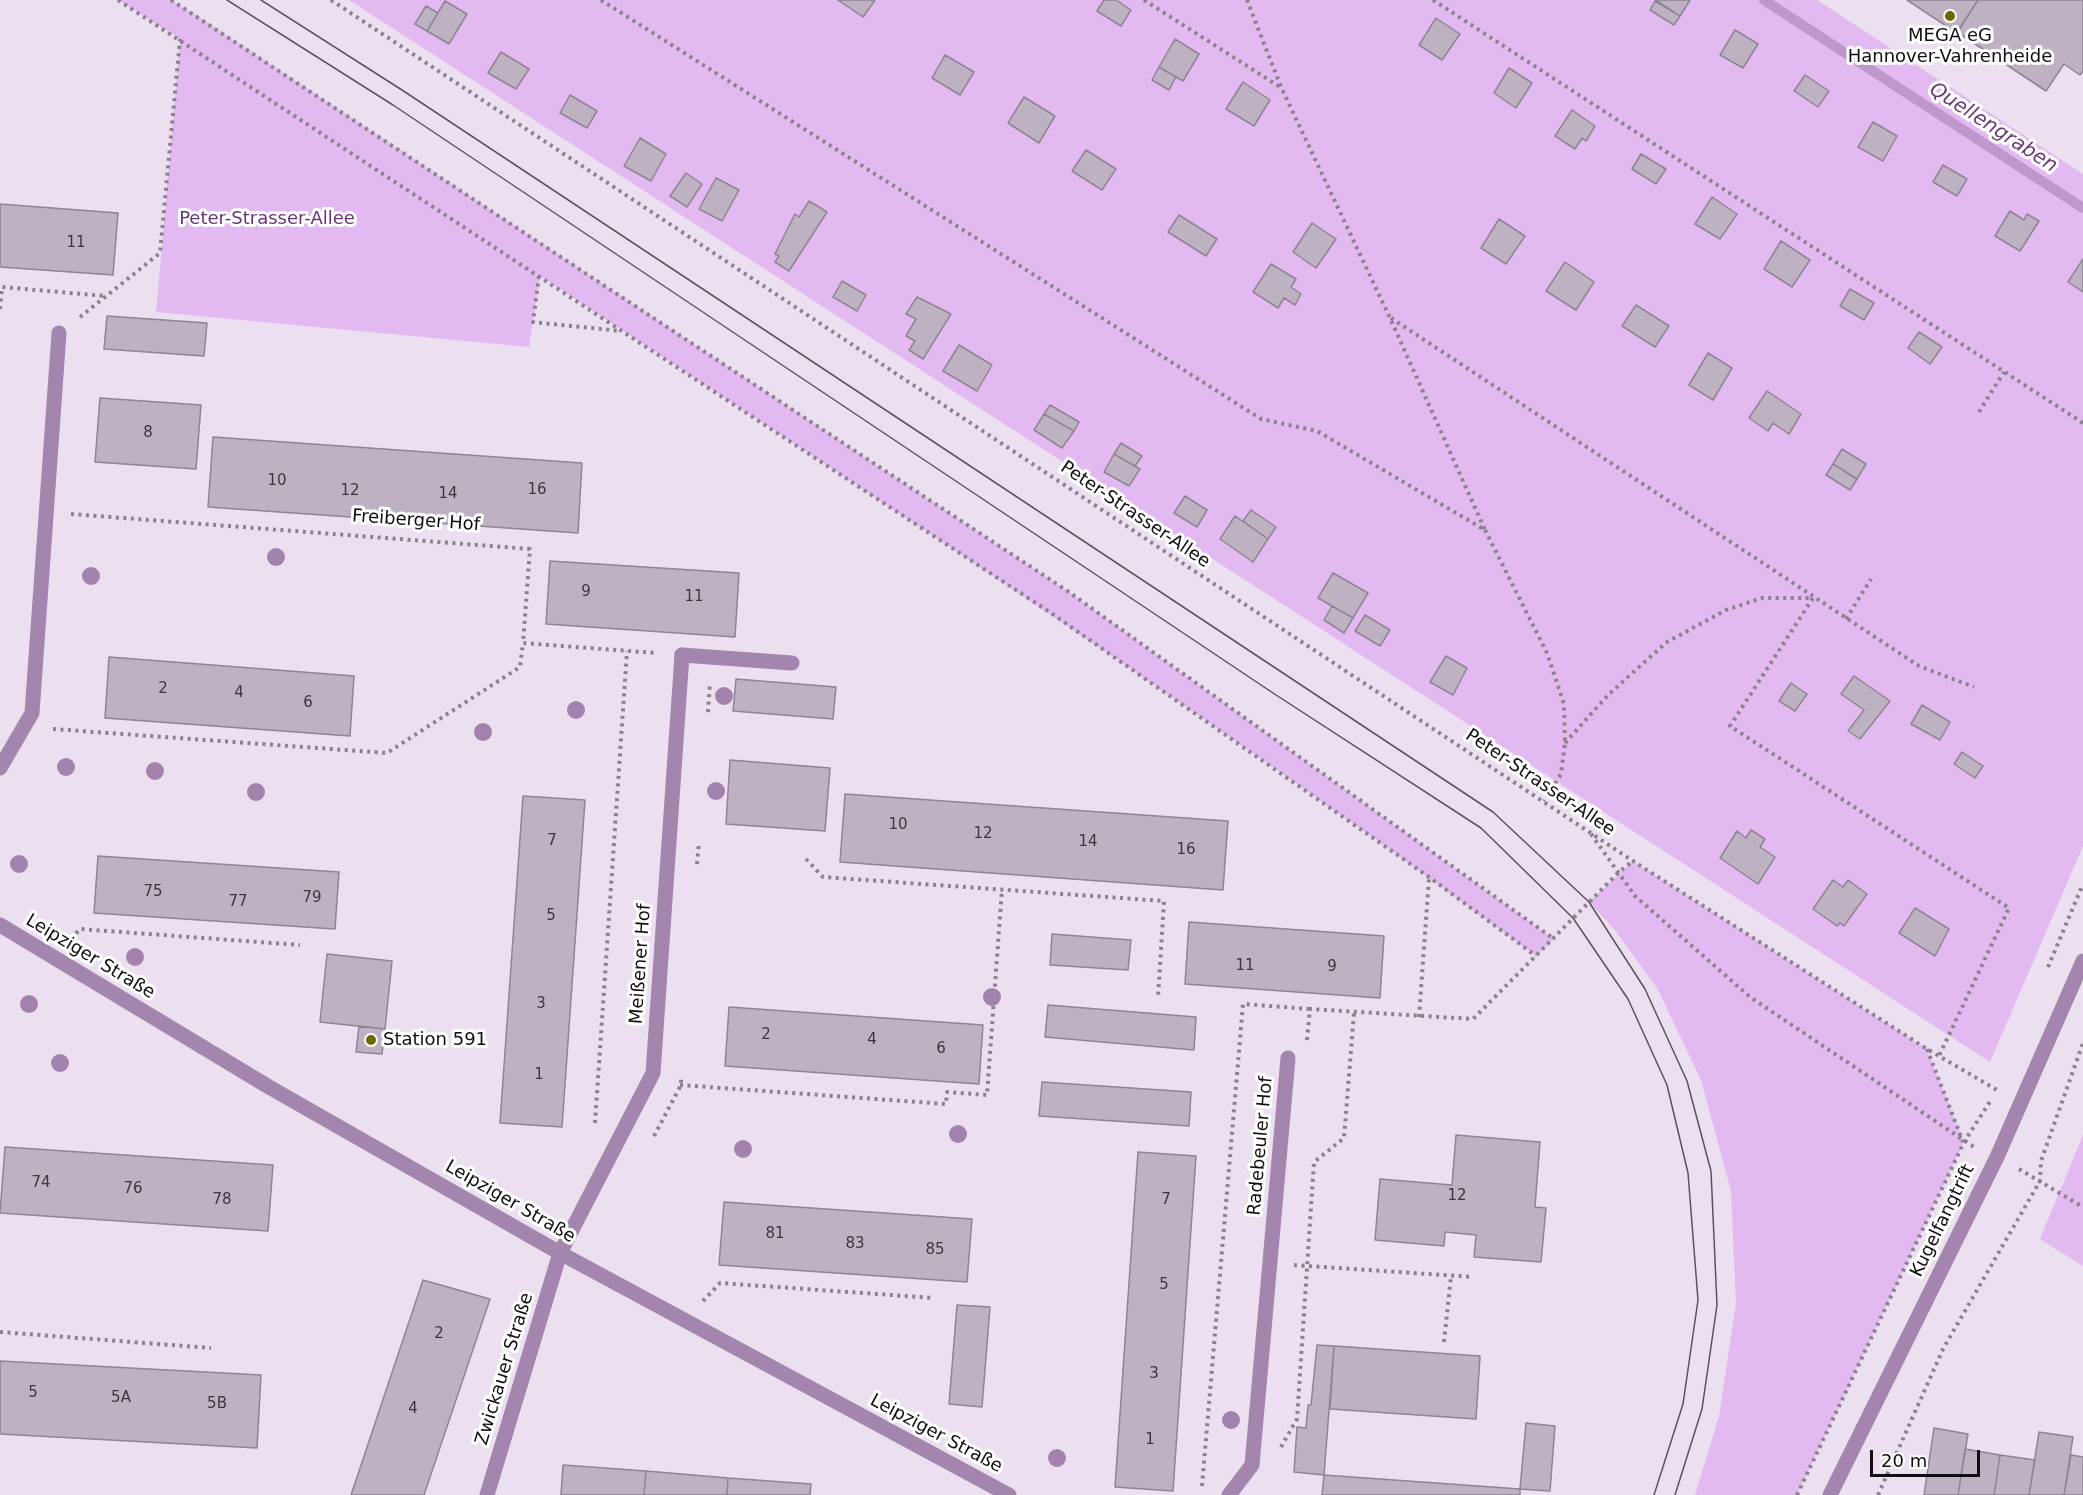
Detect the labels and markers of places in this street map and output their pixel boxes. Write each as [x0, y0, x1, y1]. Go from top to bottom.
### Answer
marker: MEGA eG Hannover-Vahrenheide [1943, 9, 1957, 23]
place label: MEGA eG Hannover-Vahrenheide [1848, 25, 2052, 68]
place label: Station 591 [383, 1029, 487, 1051]
marker: Station 591 [364, 1033, 378, 1047]

